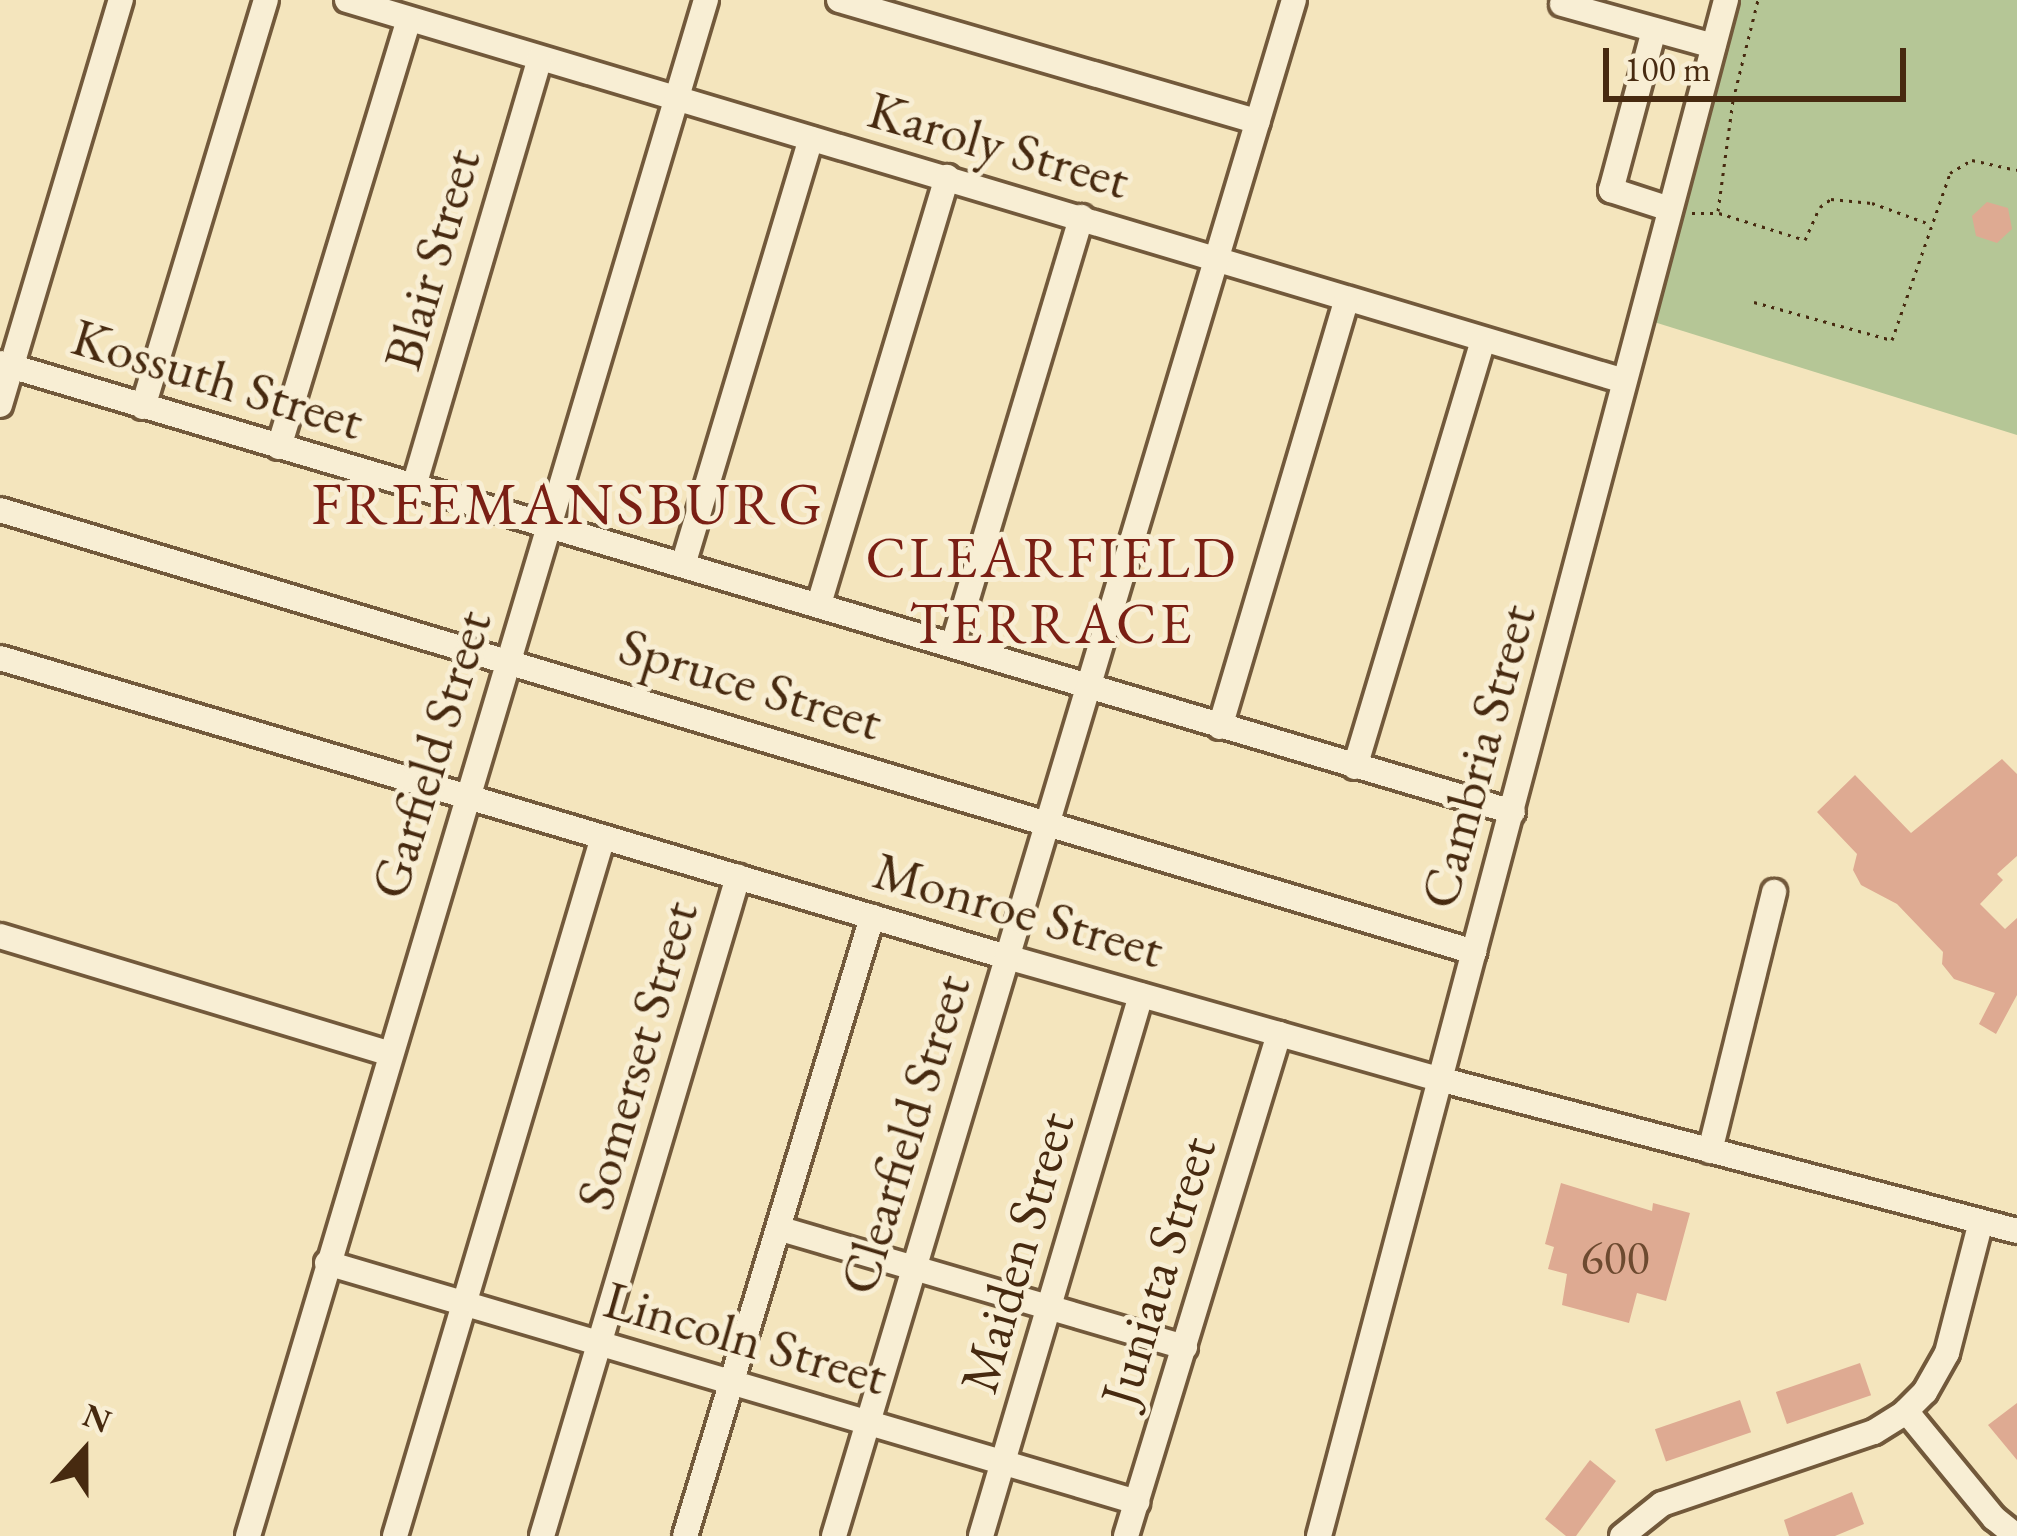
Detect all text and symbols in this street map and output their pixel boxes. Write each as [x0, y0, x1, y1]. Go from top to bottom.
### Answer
scale bar [1609, 24, 1912, 98]
text: 100 m [1624, 45, 1711, 92]
street label: Karoly Street [861, 76, 1137, 212]
street label: Blair Street [369, 141, 493, 377]
street label: Kossuth Street [65, 303, 371, 453]
district label: FREEMANSBURG [311, 467, 825, 539]
district label: CLEARFIELD TERRACE [866, 524, 1238, 658]
street label: Cambria Street [1405, 597, 1549, 915]
street label: Garfield Street [355, 602, 505, 906]
street label: Spruce Street [612, 612, 890, 754]
street label: Monroe Street [867, 837, 1171, 981]
street label: Somerset Street [561, 893, 711, 1217]
street label: Clearfield Street [825, 966, 983, 1302]
street label: Maiden Street [945, 1104, 1087, 1400]
street label: Juniata Street [1085, 1129, 1229, 1413]
house number: 600 [1580, 1229, 1650, 1287]
street label: Lincoln Street [597, 1266, 895, 1408]
north arrow [24, 1392, 144, 1512]
text: N [77, 1393, 117, 1443]

